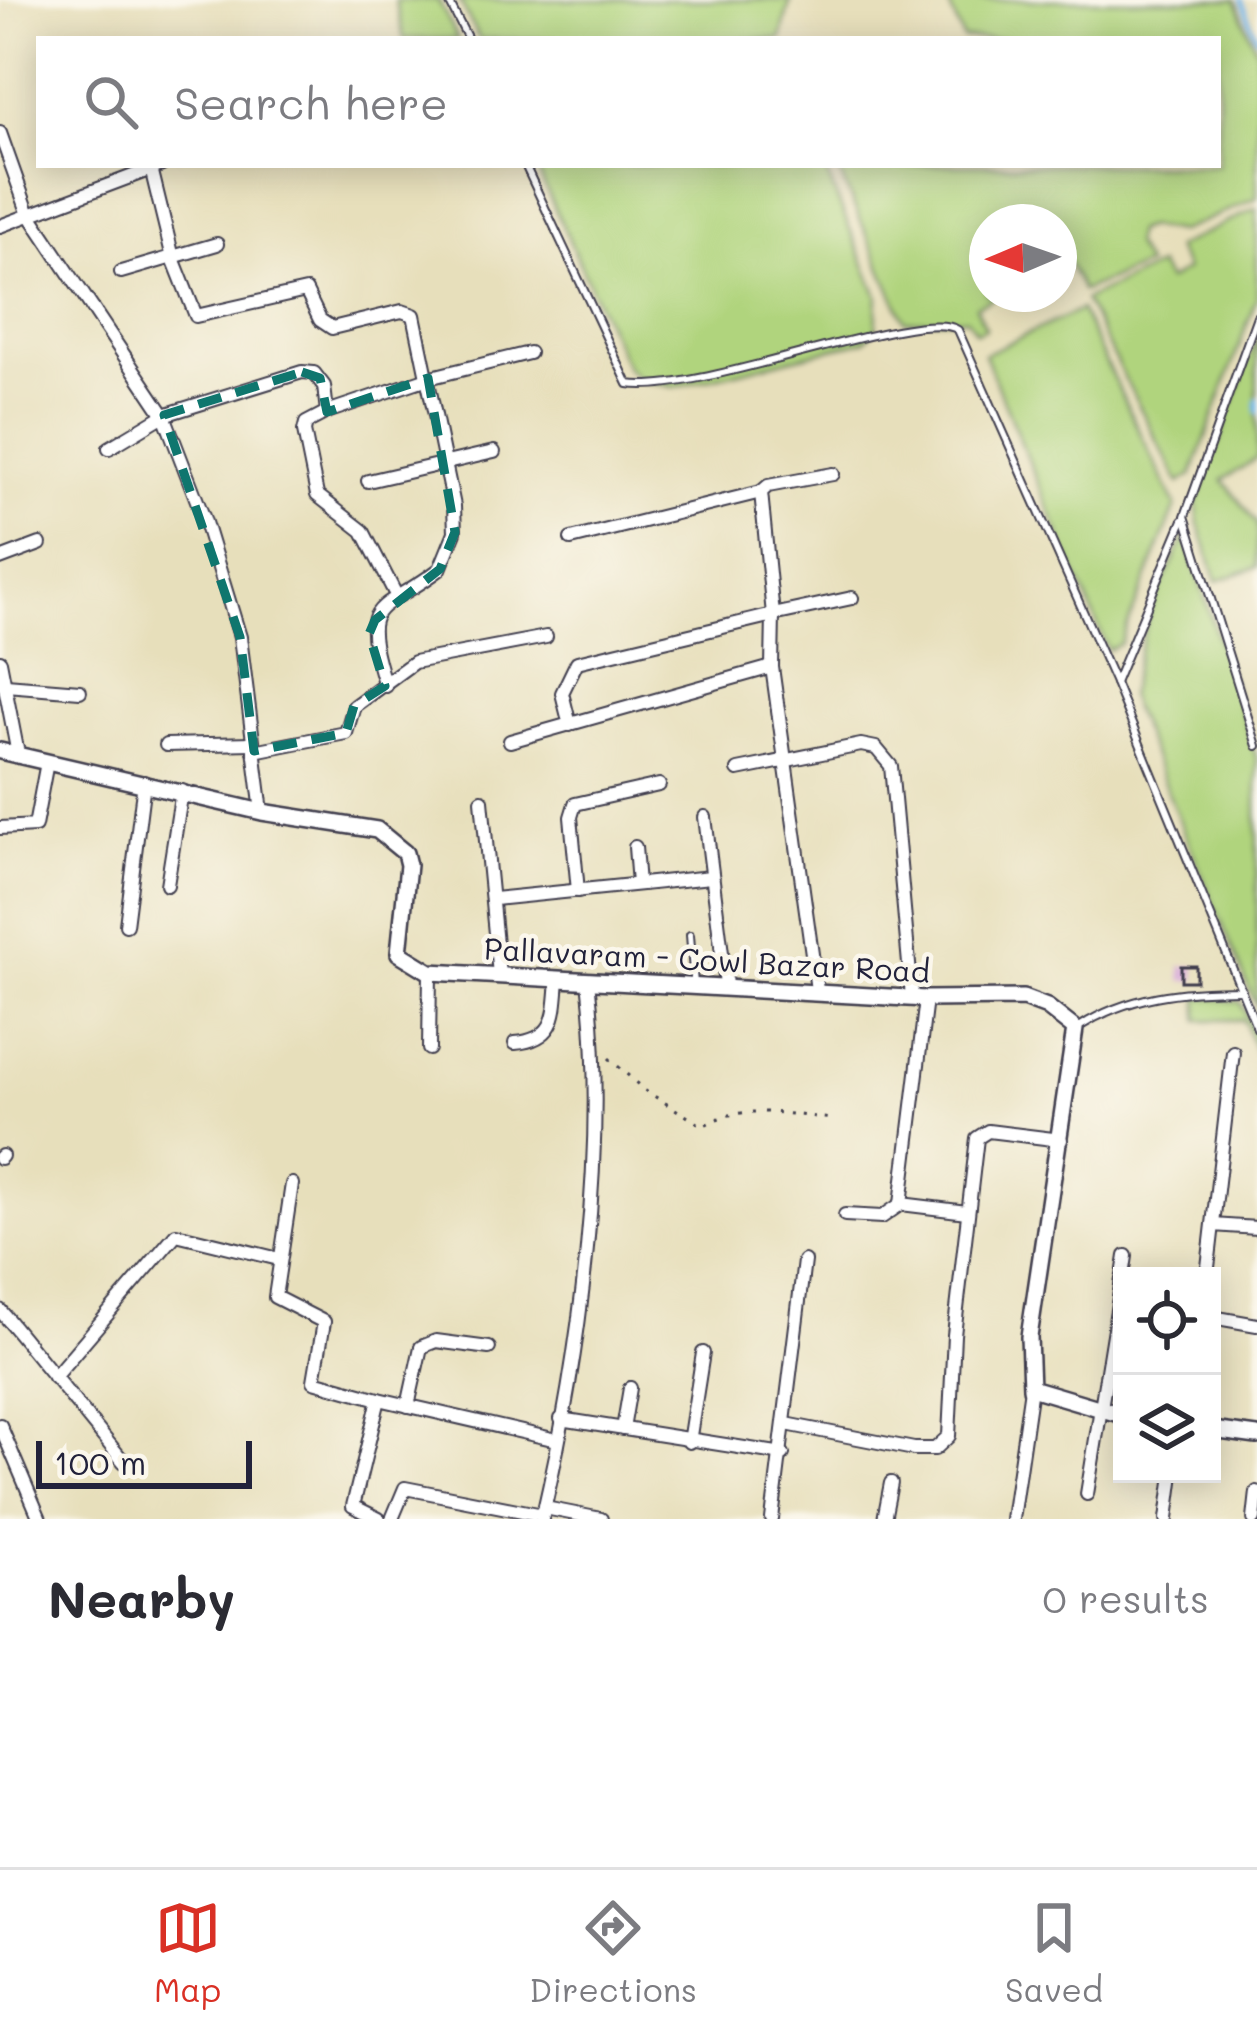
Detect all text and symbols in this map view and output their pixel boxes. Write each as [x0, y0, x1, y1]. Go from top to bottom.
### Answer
search box [36, 36, 1221, 168]
icon: search [78, 69, 144, 135]
text: Search here [174, 73, 448, 131]
north arrow [969, 204, 1077, 312]
street label: Pallavaram - Cowl Bazar Road [483, 927, 931, 991]
map controls [1113, 1267, 1221, 1483]
button: locate [1113, 1267, 1221, 1375]
button: layers [1113, 1375, 1221, 1483]
scale bar [36, 1435, 252, 1488]
text: 100 m [54, 1440, 146, 1483]
text: Nearby [48, 1564, 235, 1631]
text: 0 results [1043, 1572, 1209, 1623]
tab: Map [154, 1895, 221, 2010]
tab: Directions [529, 1895, 697, 2010]
tab: Saved [1005, 1895, 1103, 2010]

